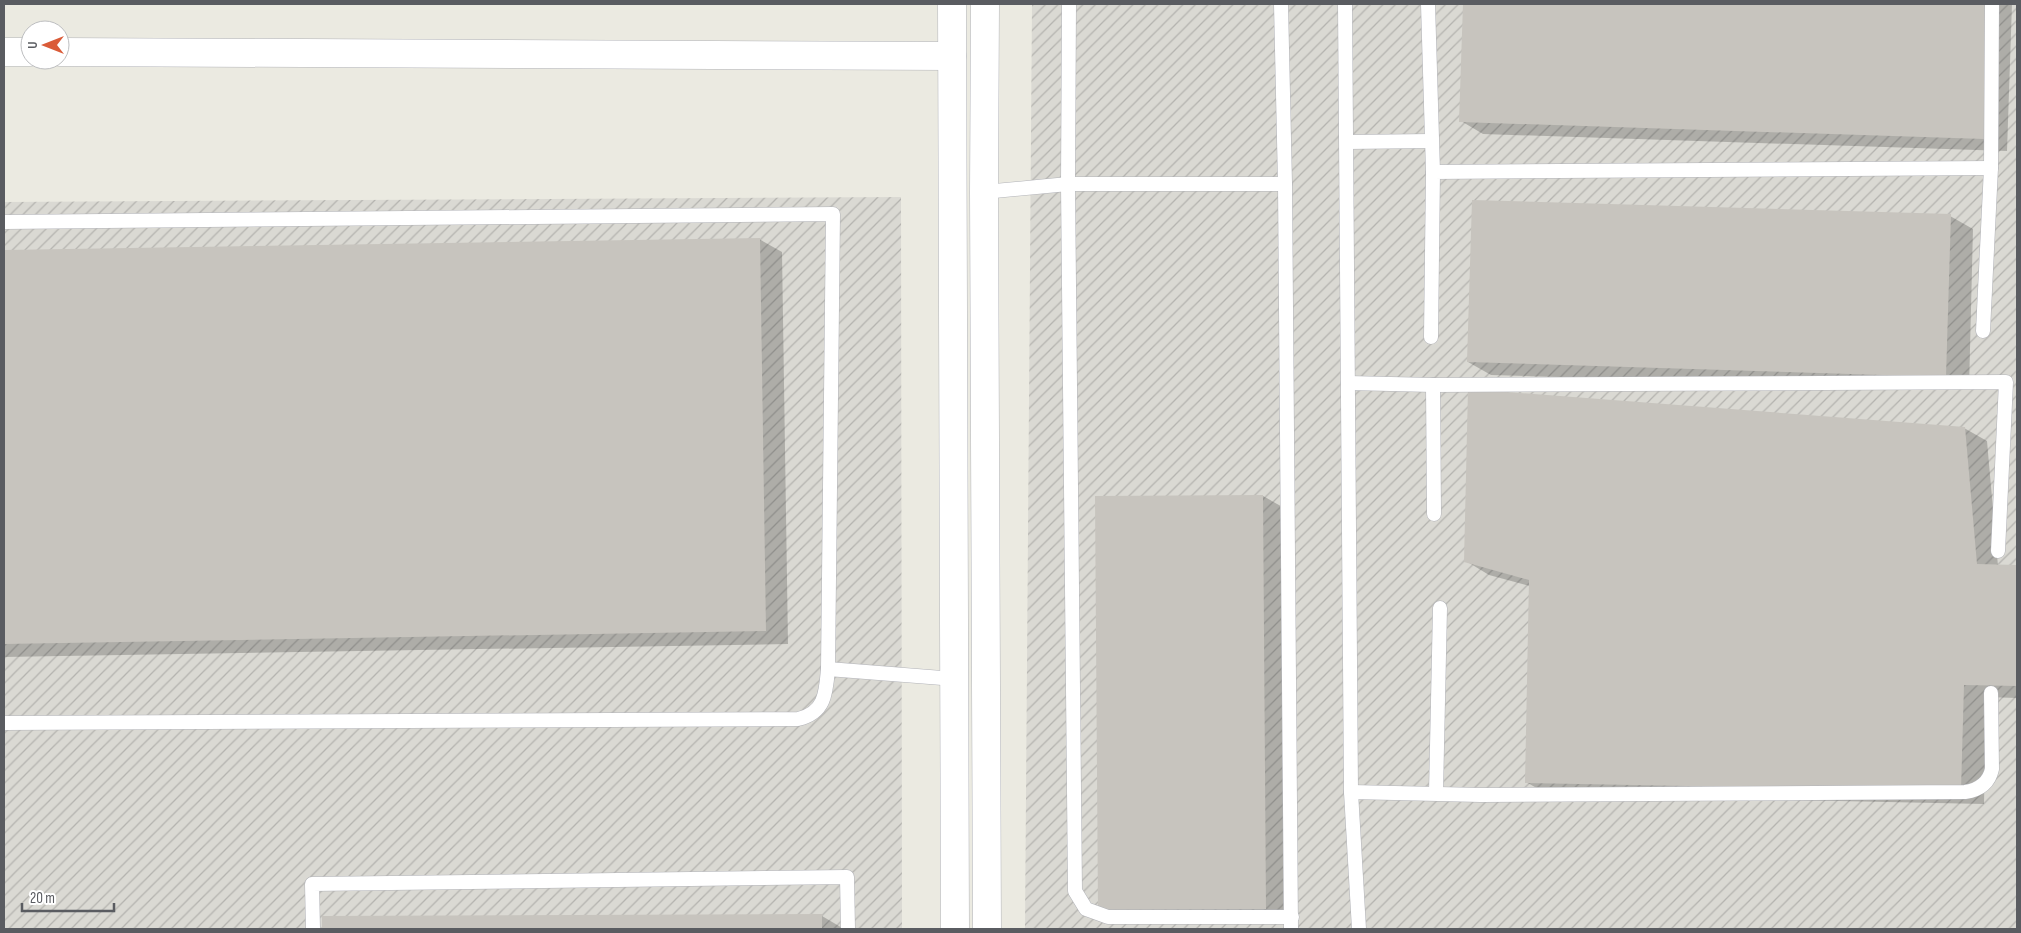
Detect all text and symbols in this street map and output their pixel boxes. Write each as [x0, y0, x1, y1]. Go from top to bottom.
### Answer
north arrow [20, 20, 70, 70]
text: U [24, 41, 41, 49]
scale bar [22, 880, 115, 912]
text: 20 m [30, 889, 55, 908]

